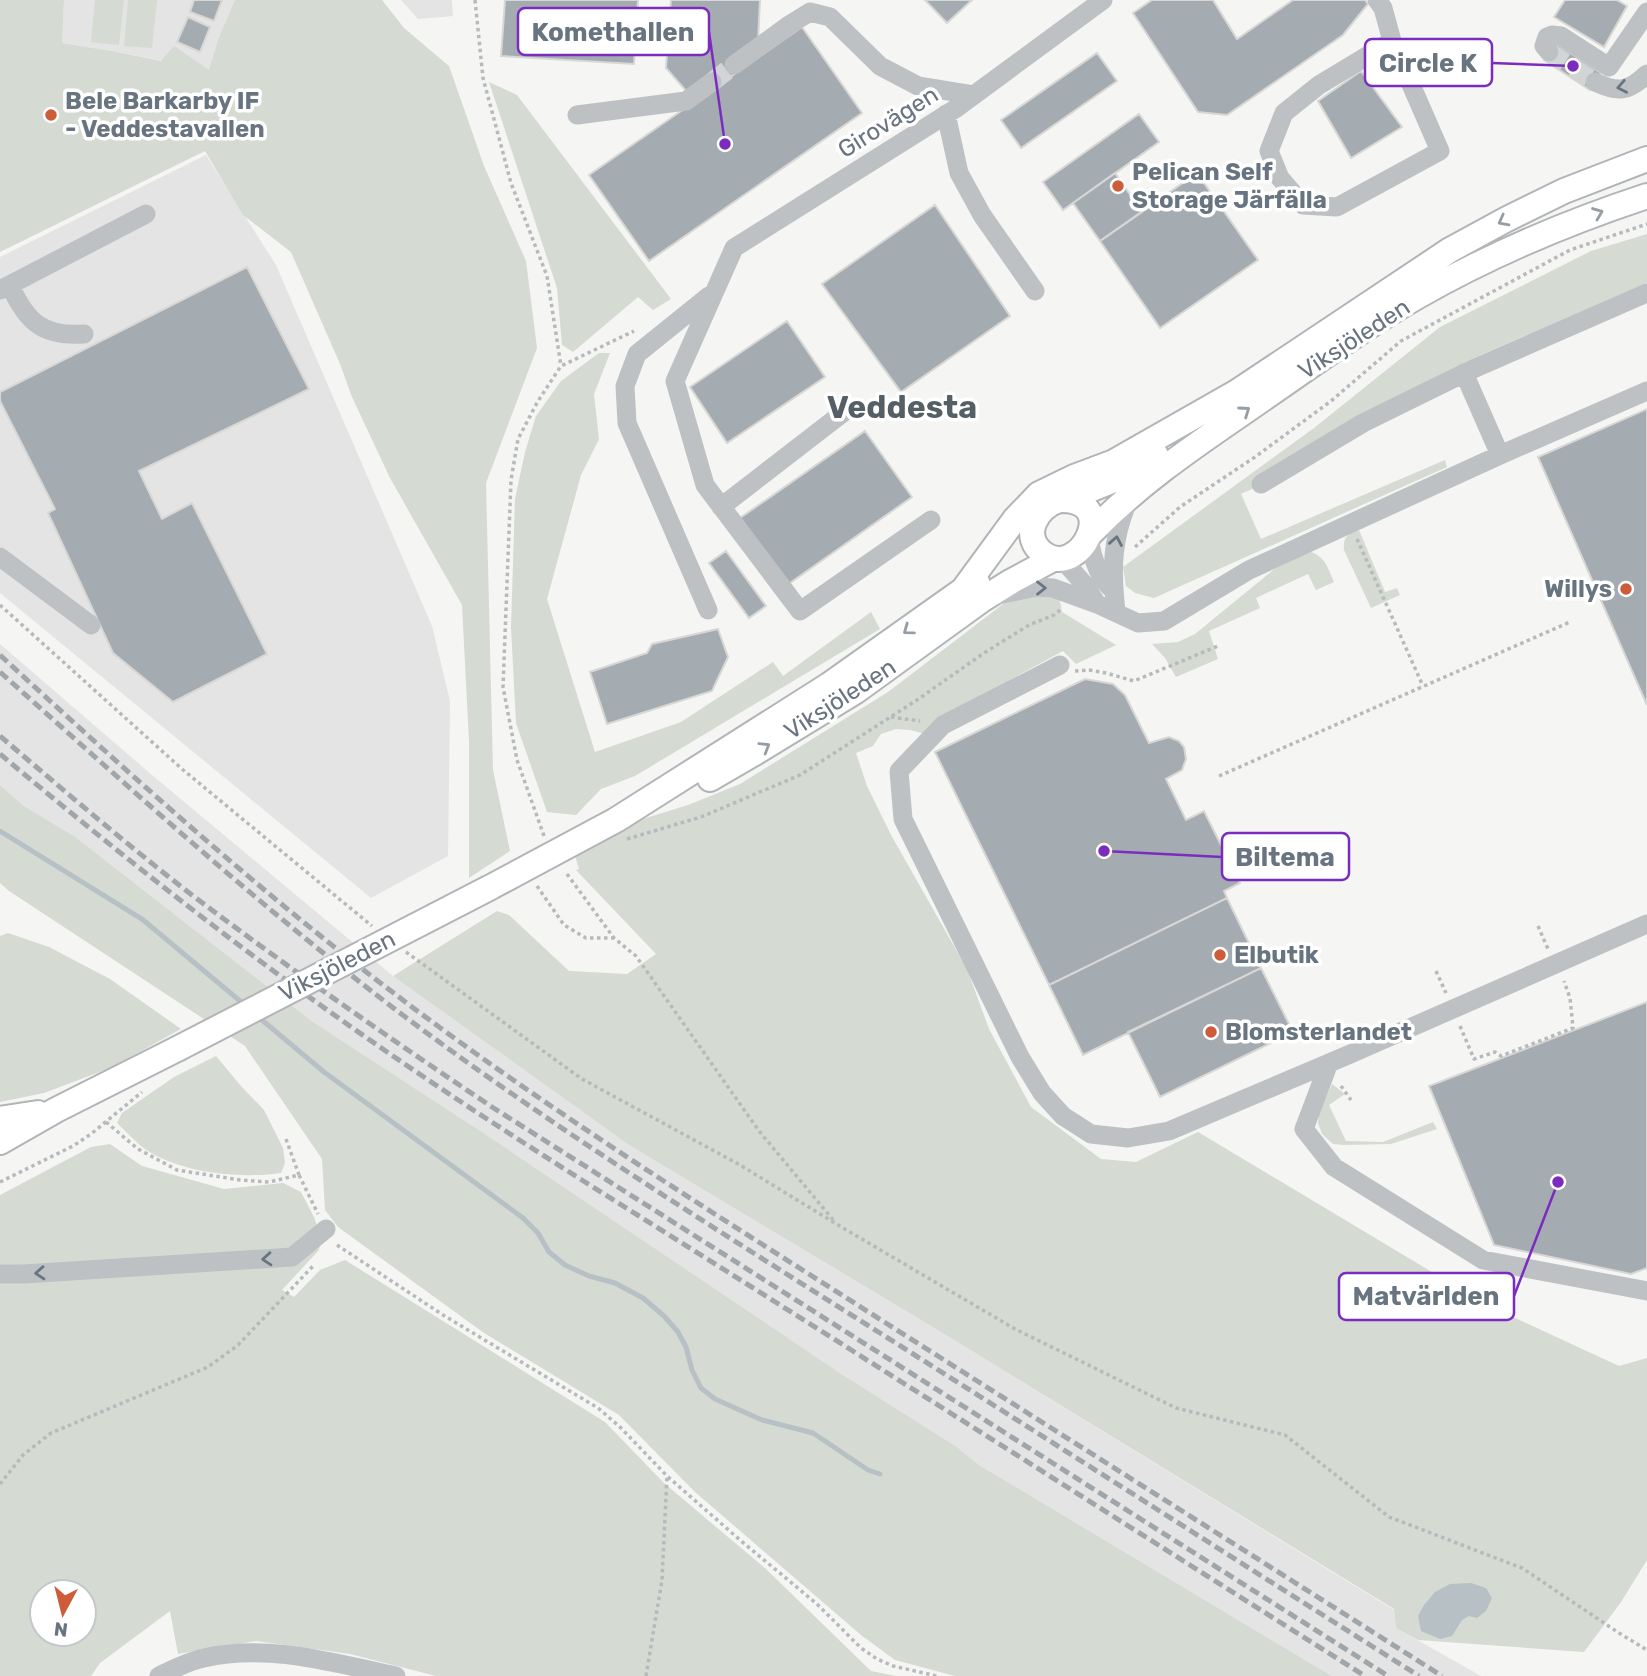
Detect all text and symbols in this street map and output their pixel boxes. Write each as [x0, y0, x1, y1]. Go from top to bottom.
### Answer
callout: Komethallen [518, 8, 709, 55]
text: Komethallen [531, 17, 695, 48]
callout: Circle K [1365, 39, 1492, 86]
text: Circle K [1379, 48, 1477, 79]
one-way arrow [1616, 78, 1628, 93]
street label: Girovägen [833, 80, 943, 164]
place label: Bele Barkarby IF - Veddestavallen [65, 87, 265, 143]
marker: Bele Barkarby IF - Veddestavallen [43, 107, 59, 123]
place label: Pelican Self Storage Järfälla [1132, 158, 1327, 214]
marker: Pelican Self Storage Järfälla [1110, 178, 1126, 194]
one-way arrow [1591, 208, 1603, 222]
one-way arrow [1498, 213, 1510, 227]
street label: Viksjöleden [1293, 293, 1415, 385]
district label: Veddesta [827, 388, 977, 426]
one-way arrow [1237, 407, 1250, 419]
one-way arrow [1108, 535, 1123, 547]
place label: Willys [1544, 575, 1612, 603]
one-way arrow [1036, 581, 1047, 596]
marker: Willys [1618, 581, 1634, 597]
one-way arrow [903, 622, 915, 634]
street label: Viksjöleden [779, 653, 901, 745]
one-way arrow [758, 742, 771, 755]
callout: Biltema [1222, 833, 1349, 880]
text: Biltema [1235, 842, 1335, 873]
street label: Viksjöleden [274, 925, 400, 1007]
place label: Elbutik [1234, 941, 1319, 969]
marker: Elbutik [1212, 947, 1228, 963]
place label: Blomsterlandet [1225, 1018, 1412, 1046]
marker: Blomsterlandet [1203, 1024, 1219, 1040]
one-way arrow [262, 1251, 273, 1266]
one-way arrow [35, 1265, 46, 1280]
callout: Matvärlden [1339, 1273, 1514, 1320]
text: Matvärlden [1353, 1281, 1499, 1312]
north arrow [28, 1578, 98, 1648]
text: N [53, 1617, 69, 1642]

